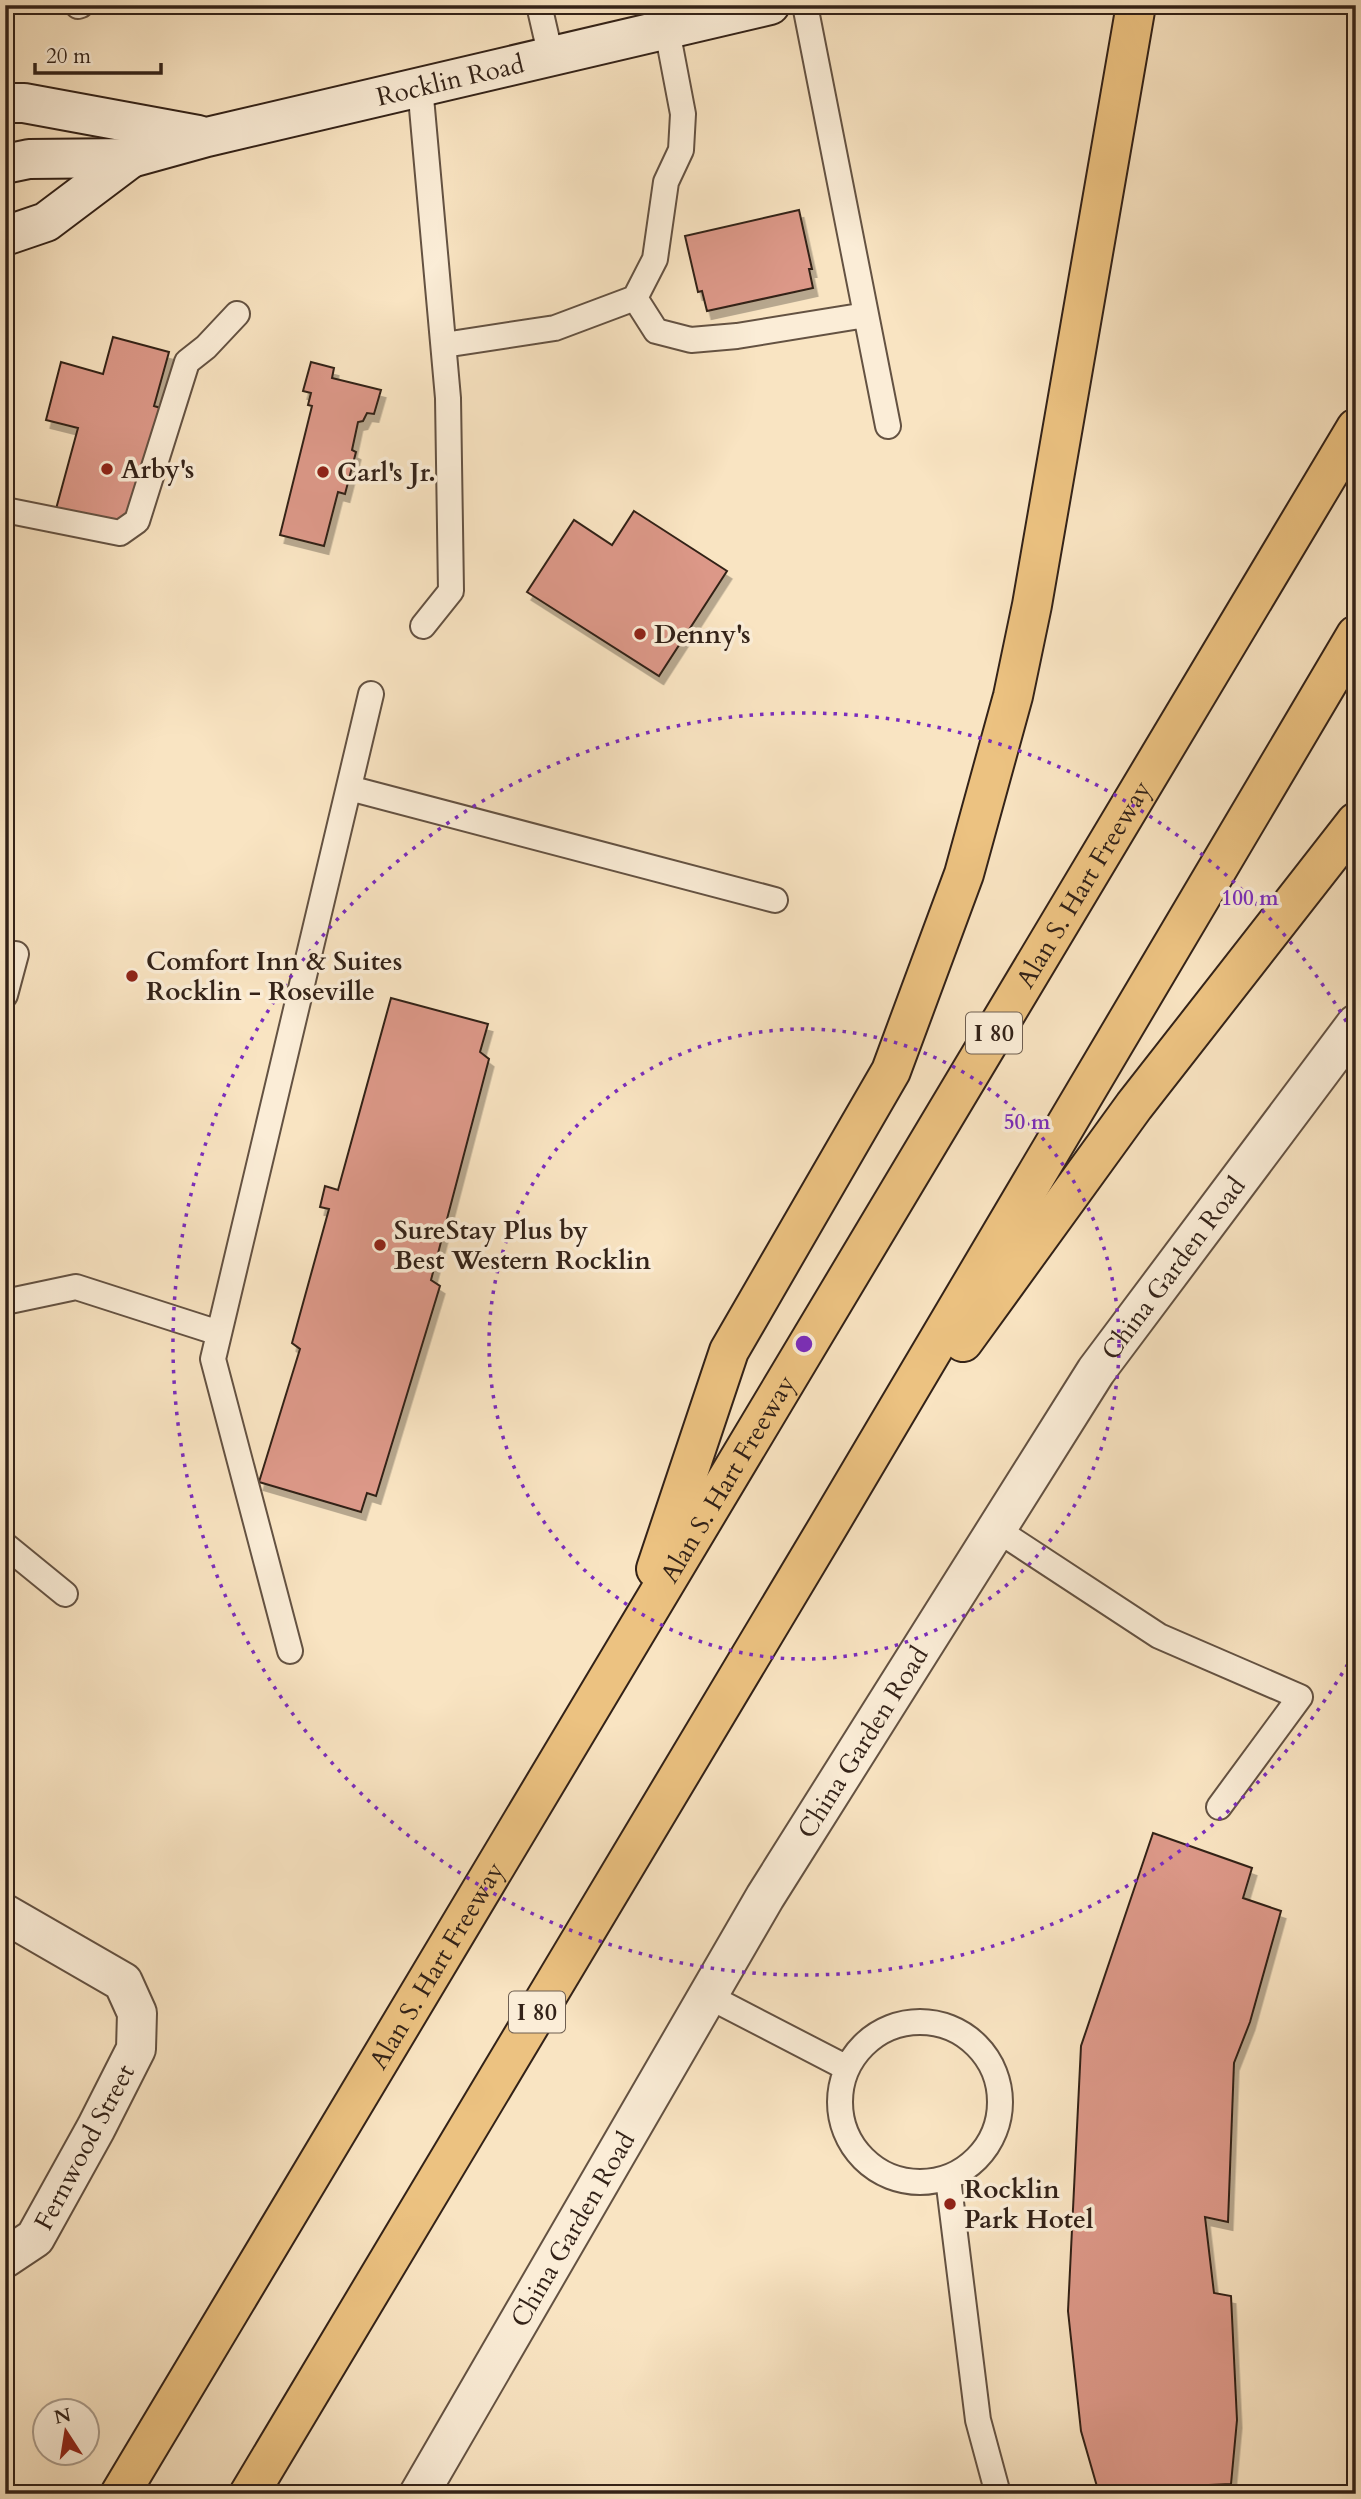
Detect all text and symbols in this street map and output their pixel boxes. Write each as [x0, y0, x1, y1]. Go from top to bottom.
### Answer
scale bar [35, 32, 161, 76]
text: 20 m [46, 42, 91, 71]
street label: Rocklin Road [373, 46, 528, 115]
place label: Arby's [121, 452, 194, 487]
place label: Carl's Jr. [337, 455, 436, 490]
marker: Arby's [99, 461, 115, 477]
marker: Carl's Jr. [315, 464, 331, 480]
place label: Denny's [654, 617, 751, 652]
marker: Denny's [632, 626, 648, 642]
street label: Alan S. Hart Freeway [1008, 774, 1159, 995]
text: 100 m [1221, 884, 1279, 913]
place label: Comfort Inn & Suites Rocklin - Roseville [146, 944, 402, 1009]
marker: Comfort Inn & Suites Rocklin - Roseville [124, 968, 140, 984]
road number: I 80 [966, 1013, 1022, 1054]
text: 50 m [1004, 1108, 1051, 1137]
street label: China Garden Road [1093, 1170, 1254, 1367]
place label: SureStay Plus by Best Western Rocklin [394, 1213, 651, 1278]
marker: SureStay Plus by Best Western Rocklin [372, 1237, 388, 1253]
centre of rings [792, 1332, 816, 1356]
street label: Alan S. Hart Freeway [652, 1369, 804, 1589]
street label: China Garden Road [789, 1640, 936, 1845]
street label: Alan S. Hart Freeway [361, 1855, 512, 2076]
road number: I 80 [509, 1992, 565, 2033]
street label: Fernwood Street [26, 2058, 143, 2236]
street label: China Garden Road [502, 2125, 643, 2334]
place label: Rocklin Park Hotel [964, 2172, 1094, 2237]
marker: Rocklin Park Hotel [942, 2196, 958, 2212]
north arrow [32, 2398, 102, 2468]
text: N [52, 2402, 74, 2431]

